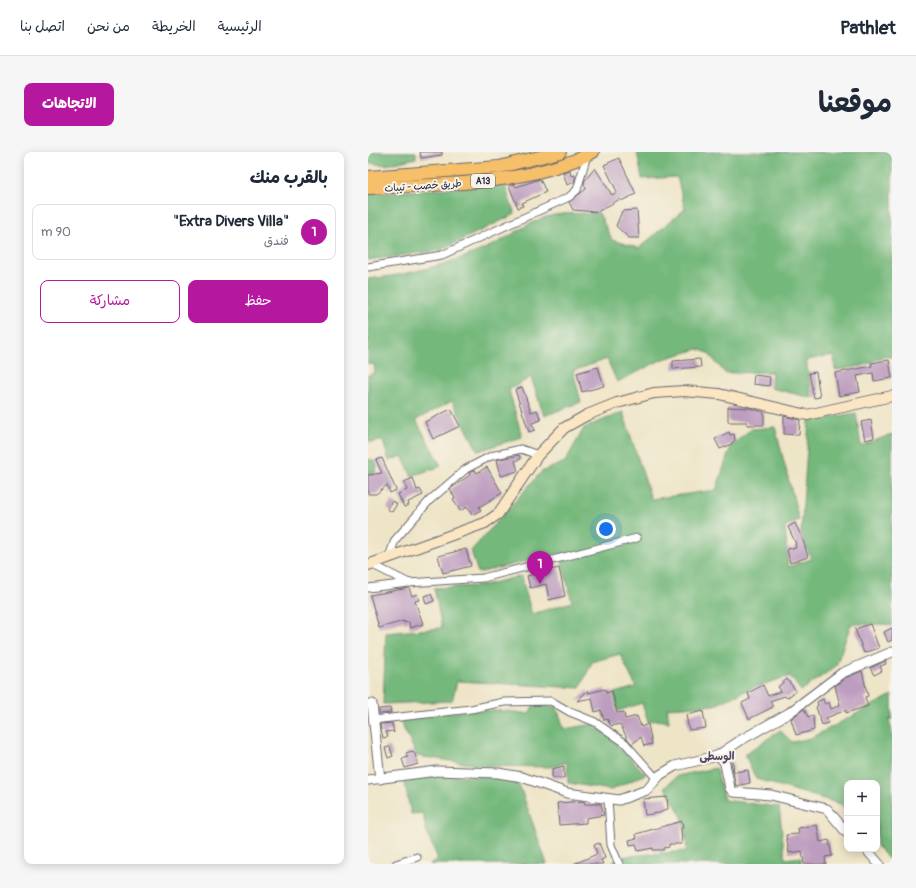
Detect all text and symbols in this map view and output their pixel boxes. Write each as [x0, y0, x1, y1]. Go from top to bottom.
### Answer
text: Pathlet [840, 16, 896, 40]
text: اتصل بنا [20, 18, 65, 35]
text: من نحن [87, 18, 130, 35]
text: الخريطة [152, 18, 196, 35]
text: الرئيسية [218, 18, 262, 35]
button: الاتجاهات [24, 83, 114, 126]
text: موقعنا [818, 86, 892, 121]
text: بالقرب منك [250, 167, 328, 188]
road number: A13 [471, 174, 495, 188]
street label: طريق خصب - تيبات [384, 177, 462, 195]
text: "Extra Divers Villa" [173, 212, 289, 231]
text: 90 m [41, 224, 71, 240]
text: 1 [311, 224, 317, 240]
text: فندق [264, 233, 289, 249]
button: مشاركة [40, 280, 180, 323]
button: حفظ [188, 280, 328, 323]
your location [596, 519, 616, 539]
pin: 1 [527, 551, 553, 584]
district label: الوسطى [700, 750, 735, 764]
map controls [844, 780, 880, 852]
button: + [844, 780, 880, 816]
button: − [844, 816, 880, 852]

